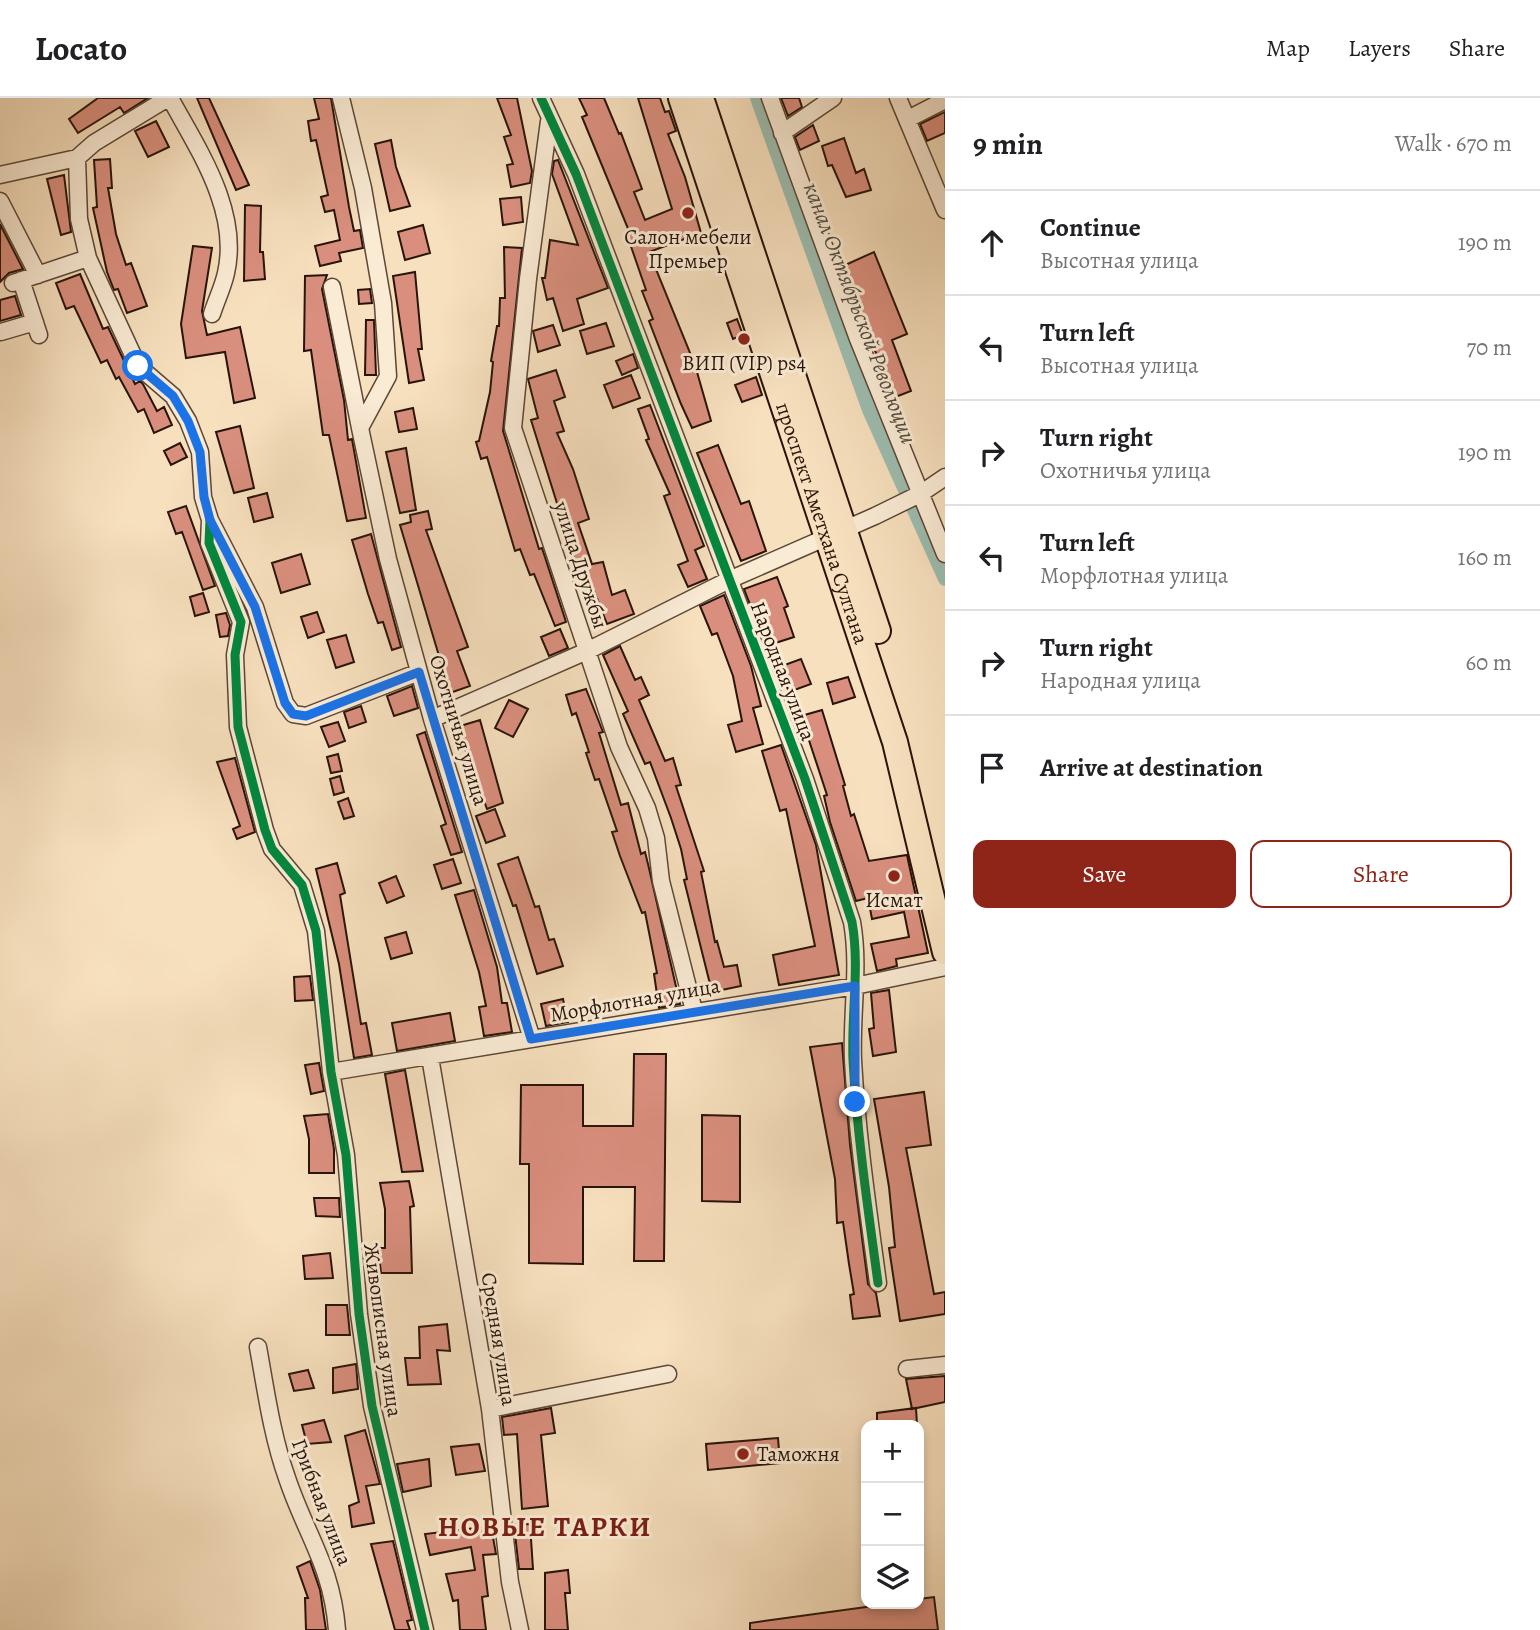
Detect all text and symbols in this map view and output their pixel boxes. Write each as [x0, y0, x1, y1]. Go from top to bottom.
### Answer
text: Locato [35, 26, 127, 71]
text: Map [1266, 32, 1310, 64]
text: Layers [1348, 32, 1411, 64]
text: Share [1449, 32, 1505, 64]
text: 9 min [973, 124, 1043, 164]
text: Walk · 670 m [1395, 128, 1512, 159]
water label: канал Октябрьской Революции [796, 178, 924, 448]
marker: Салон мебели Премьер [680, 205, 696, 221]
text: Continue [1040, 210, 1141, 245]
place label: Салон мебели Премьер [624, 223, 752, 275]
icon: ahead [973, 224, 1011, 262]
text: 190 m [1458, 227, 1512, 258]
text: Высотная улица [1040, 245, 1199, 276]
text: Turn left [1040, 315, 1135, 350]
icon: left [973, 329, 1011, 367]
marker: ВИП (VIP) ps4 [736, 331, 752, 347]
text: 70 m [1466, 332, 1512, 363]
place label: ВИП (VIP) ps4 [682, 349, 806, 377]
route start [122, 350, 153, 381]
text: Высотная улица [1040, 350, 1199, 381]
street label: проспект Аметхана Султана [769, 399, 876, 648]
text: Turn right [1040, 420, 1153, 455]
icon: right [973, 434, 1011, 472]
text: 190 m [1458, 437, 1512, 468]
text: Охотничья улица [1040, 455, 1211, 486]
street label: улица Дружбы [547, 497, 615, 632]
text: Turn left [1040, 525, 1135, 560]
icon: left [973, 539, 1011, 577]
text: 160 m [1458, 542, 1512, 573]
text: Морфлотная улица [1040, 560, 1228, 591]
street label: Народная улица [744, 597, 823, 745]
text: Turn right [1040, 630, 1153, 665]
icon: right [973, 644, 1011, 682]
text: 60 m [1465, 647, 1512, 678]
street label: Охотничья улица [423, 651, 495, 809]
text: Народная улица [1040, 665, 1201, 696]
icon: arrive [973, 749, 1011, 787]
text: Arrive at destination [1040, 750, 1263, 785]
button: Save [973, 840, 1236, 908]
button: Share [1250, 840, 1512, 908]
marker: Исмат [886, 868, 902, 884]
place label: Исмат [865, 886, 923, 914]
street label: Морфлотная улица [548, 971, 722, 1029]
route end [839, 1086, 870, 1117]
street label: Живописная улица [357, 1241, 409, 1419]
street label: Средняя улица [475, 1270, 523, 1408]
map controls [861, 1420, 924, 1609]
button: + [861, 1420, 924, 1483]
street label: Грибная улица [285, 1435, 359, 1570]
place label: Таможня [757, 1440, 840, 1468]
marker: Таможня [735, 1446, 751, 1462]
button: − [861, 1483, 924, 1546]
district label: НОВЫЕ ТАРКИ [438, 1508, 652, 1546]
button: layers [861, 1546, 924, 1609]

